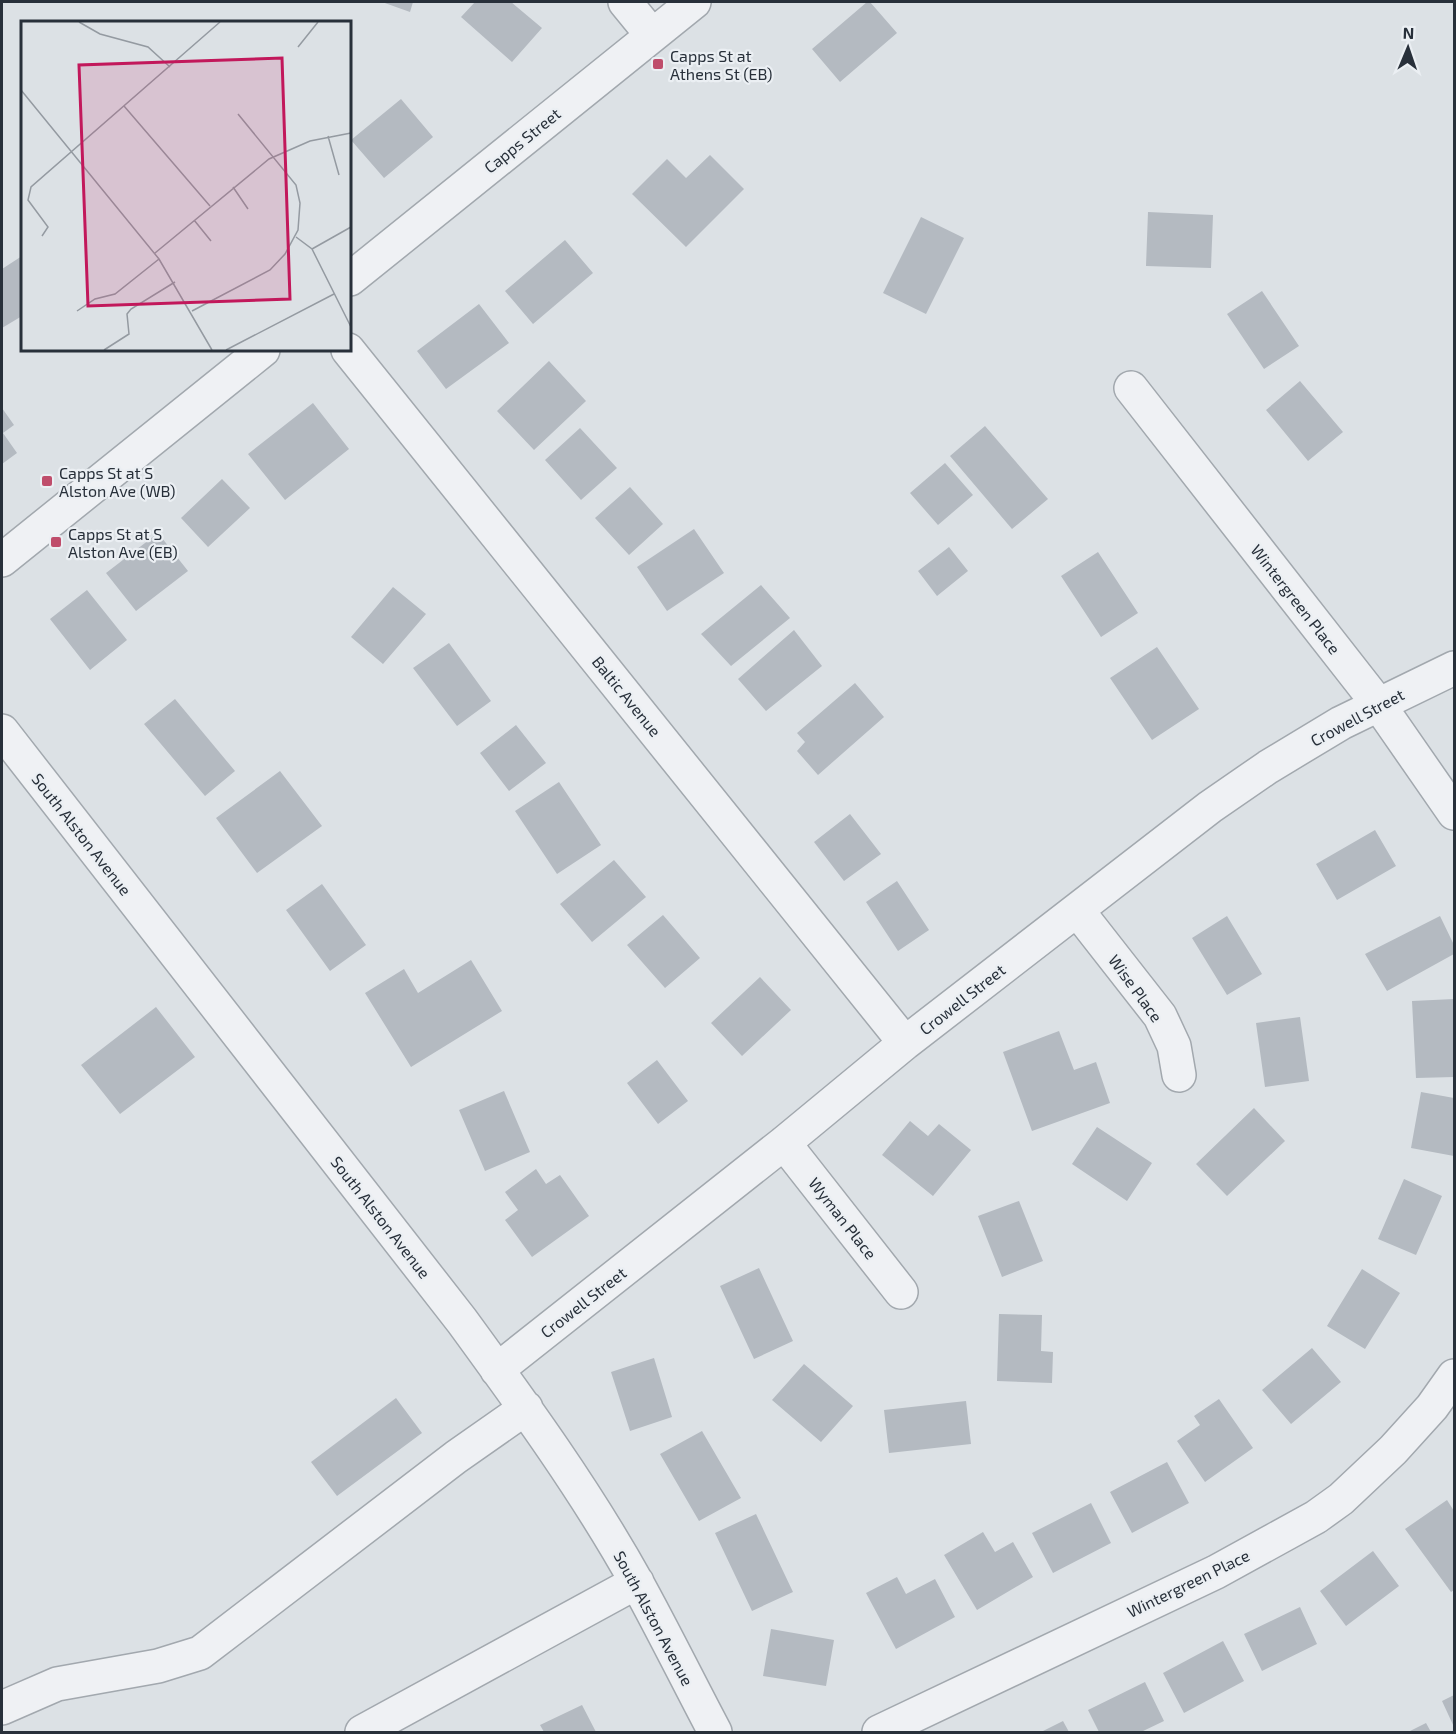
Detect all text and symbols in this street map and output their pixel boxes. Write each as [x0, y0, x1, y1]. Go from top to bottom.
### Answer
north arrow [1378, 18, 1438, 78]
inset map [21, 21, 351, 351]
text: N [1402, 23, 1415, 42]
place label: Capps St at Athens St (EB) [670, 46, 772, 83]
marker: Capps St at Athens St (EB) [651, 57, 665, 71]
street label: Capps Street [480, 103, 564, 177]
place label: Capps St at S Alston Ave (WB) [59, 463, 176, 500]
marker: Capps St at S Alston Ave (WB) [40, 474, 54, 488]
place label: Capps St at S Alston Ave (EB) [68, 524, 178, 561]
marker: Capps St at S Alston Ave (EB) [49, 535, 63, 549]
street label: Wintergreen Place [1247, 540, 1345, 658]
street label: Baltic Avenue [589, 652, 665, 740]
street label: Crowell Street [1307, 684, 1407, 750]
street label: South Alston Avenue [28, 769, 136, 899]
street label: Wise Place [1105, 951, 1167, 1025]
street label: Crowell Street [915, 960, 1009, 1038]
street label: South Alston Avenue [327, 1152, 435, 1282]
street label: Wyman Place [805, 1173, 881, 1263]
street label: Crowell Street [536, 1263, 630, 1341]
street label: Wintergreen Place [1124, 1545, 1252, 1621]
street label: South Alston Avenue [610, 1547, 698, 1689]

